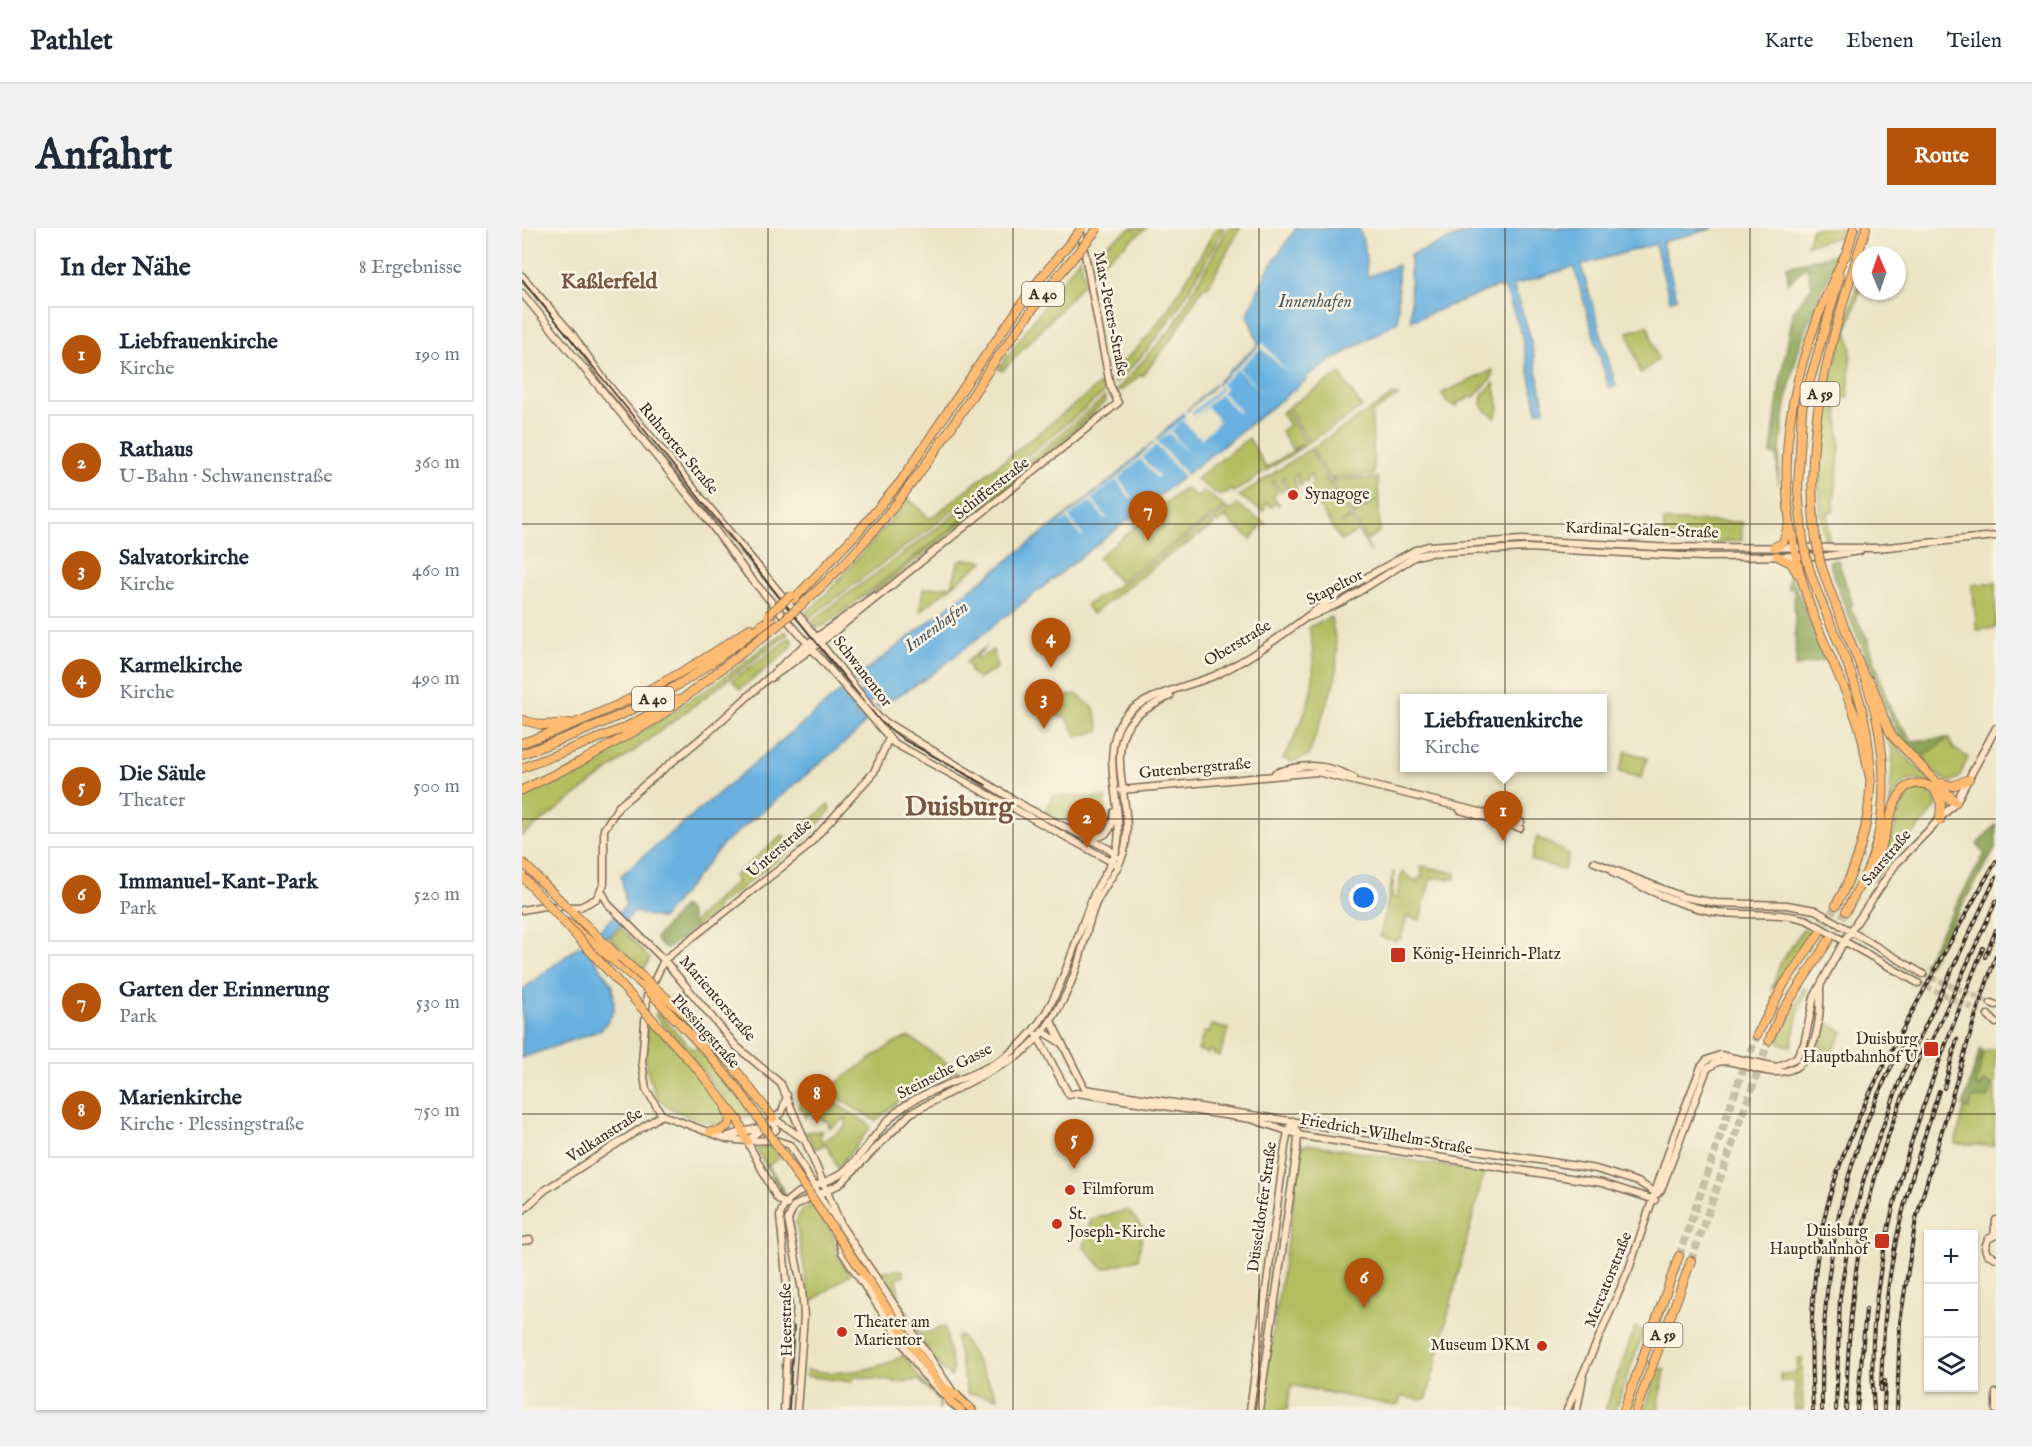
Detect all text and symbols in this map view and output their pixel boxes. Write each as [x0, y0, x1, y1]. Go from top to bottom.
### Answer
text: Pathlet [30, 24, 113, 59]
text: Karte [1765, 28, 1813, 55]
text: Ebenen [1846, 28, 1914, 55]
text: Teilen [1947, 28, 2002, 55]
button: Route [1887, 128, 1996, 185]
text: Anfahrt [36, 130, 172, 183]
north arrow [1852, 246, 1906, 300]
street label: Max-Peters-Straße [1088, 250, 1132, 378]
text: In der Nähe [60, 251, 191, 284]
text: 8 Ergebnisse [359, 255, 462, 280]
district label: Kaßlerfeld [561, 268, 659, 296]
road number: A 40 [1022, 282, 1064, 306]
water label: Innenhafen [1277, 291, 1352, 314]
text: Liebfrauenkirche [119, 328, 278, 356]
text: 1 [78, 342, 85, 367]
text: 190 m [414, 342, 460, 367]
text: Kirche [119, 356, 175, 381]
road number: A 59 [1800, 382, 1840, 406]
street label: Ruhrorter Straße [634, 399, 722, 499]
text: Rathaus [119, 436, 193, 464]
text: 2 [77, 450, 86, 475]
text: 360 m [414, 450, 460, 475]
street label: Schifferstraße [950, 453, 1034, 525]
text: U-Bahn · Schwanenstraße [119, 464, 332, 489]
place label: Synagoge [1305, 485, 1370, 505]
marker: Synagoge [1286, 488, 1300, 502]
pin: 7 [1128, 492, 1168, 541]
street label: Kardinal-Galen-Straße [1565, 518, 1719, 544]
text: Salvatorkirche [119, 544, 249, 572]
text: 3 [78, 558, 85, 583]
text: 460 m [412, 558, 460, 583]
street label: Stapeltor [1303, 565, 1367, 611]
text: Kirche [119, 572, 175, 597]
water label: Innenhafen [900, 596, 974, 659]
street label: Oberstraße [1201, 616, 1275, 672]
pin: 4 [1032, 618, 1070, 668]
street label: Schwanentor [828, 632, 896, 712]
text: Karmelkirche [119, 652, 242, 680]
text: 4 [77, 666, 86, 691]
text: 490 m [412, 666, 460, 691]
text: Kirche [119, 680, 175, 705]
pin: 3 [1024, 680, 1064, 729]
road number: A 40 [632, 687, 674, 711]
popup [1400, 694, 1607, 772]
text: Liebfrauenkirche [1424, 707, 1583, 735]
text: Kirche [1424, 735, 1480, 760]
street label: Gutenbergstraße [1138, 754, 1252, 784]
text: Die Säule [119, 760, 206, 788]
text: 5 [78, 774, 85, 799]
text: 500 m [413, 774, 460, 799]
text: Theater [119, 788, 185, 813]
district label: Duisburg [904, 790, 1014, 825]
pin: 1 [1484, 792, 1522, 841]
pin: 2 [1068, 798, 1106, 848]
street label: Unterstraße [743, 815, 817, 883]
street label: Saarstraße [1858, 826, 1916, 890]
text: Immanuel-Kant-Park [119, 868, 318, 896]
text: 6 [77, 882, 86, 907]
text: 520 m [414, 882, 460, 907]
your location [1349, 883, 1378, 912]
text: Park [119, 896, 157, 921]
place label: König-Heinrich-Platz [1412, 945, 1561, 965]
marker: König-Heinrich-Platz [1389, 946, 1407, 964]
street label: Marientorstraße [674, 952, 760, 1046]
text: Garten der Erinnerung [119, 976, 329, 1004]
text: 7 [77, 990, 86, 1015]
text: 530 m [416, 990, 460, 1015]
street label: Plessingstraße [666, 991, 744, 1073]
text: Park [119, 1004, 157, 1029]
place label: Duisburg Hauptbahnhof U [1803, 1030, 1918, 1068]
street label: Steinsche Gasse [894, 1040, 996, 1104]
marker: Duisburg Hauptbahnhof U [1922, 1040, 1940, 1058]
pin: 8 [798, 1074, 836, 1124]
text: Marienkirche [119, 1084, 242, 1112]
text: 8 [78, 1098, 85, 1123]
text: 750 m [414, 1098, 460, 1123]
street label: Vulkanstraße [563, 1104, 647, 1168]
street label: Friedrich-Wilhelm-Straße [1298, 1110, 1474, 1160]
text: Kirche · Plessingstraße [119, 1112, 304, 1137]
pin: 5 [1054, 1120, 1094, 1169]
street label: Düsseldorfer Straße [1244, 1140, 1282, 1274]
place label: Filmforum [1082, 1180, 1154, 1200]
marker: Filmforum [1063, 1183, 1077, 1197]
place label: St. Joseph-Kirche [1067, 1205, 1166, 1243]
marker: St. Joseph-Kirche [1050, 1217, 1064, 1231]
place label: Duisburg Hauptbahnhof [1770, 1222, 1871, 1260]
street label: Mercatorstraße [1581, 1229, 1637, 1331]
map controls [1924, 1230, 1978, 1392]
button: + [1924, 1230, 1978, 1284]
marker: Duisburg Hauptbahnhof [1873, 1232, 1891, 1250]
pin: 6 [1344, 1258, 1384, 1308]
street label: Heerstraße [776, 1283, 798, 1357]
button: − [1924, 1284, 1978, 1338]
place label: Theater am Marientor [854, 1313, 930, 1351]
road number: A 59 [1644, 1323, 1682, 1347]
marker: Theater am Marientor [835, 1325, 849, 1339]
place label: Museum DKM [1430, 1336, 1530, 1356]
button: layers [1924, 1338, 1978, 1392]
marker: Museum DKM [1535, 1339, 1549, 1353]

